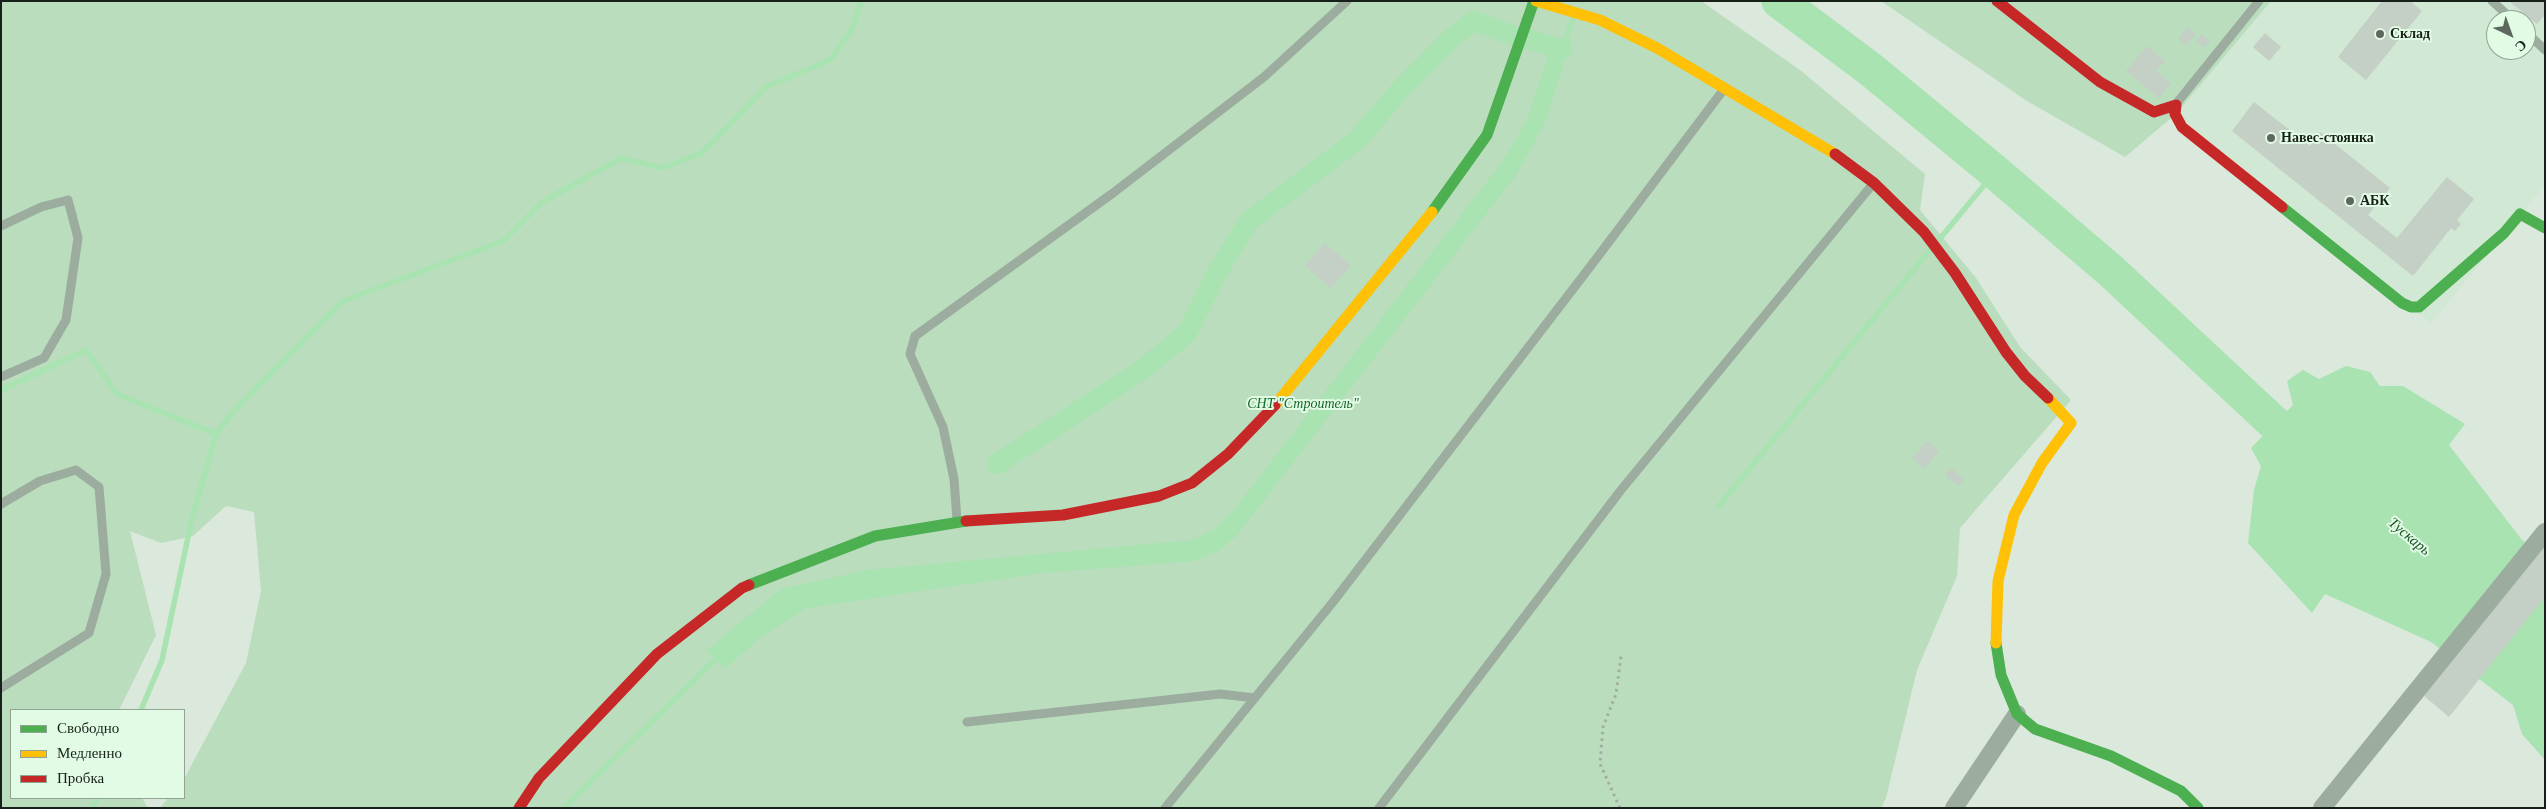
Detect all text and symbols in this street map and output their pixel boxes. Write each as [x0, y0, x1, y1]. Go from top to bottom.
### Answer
north arrow [2486, 10, 2536, 60]
place label: Склад [2390, 26, 2430, 42]
marker: Склад [2374, 28, 2386, 40]
text: С [2512, 37, 2529, 55]
place label: Навес-стоянка [2281, 130, 2374, 146]
marker: Навес-стоянка [2265, 132, 2277, 144]
place label: АБК [2360, 193, 2390, 209]
marker: АБК [2344, 195, 2356, 207]
park label: СНТ "Строитель" [1247, 396, 1359, 412]
water label: Тускарь [2384, 514, 2434, 560]
legend [10, 709, 185, 799]
text: Свободно [57, 720, 119, 736]
text: Медленно [57, 745, 122, 761]
text: Пробка [57, 770, 104, 786]

